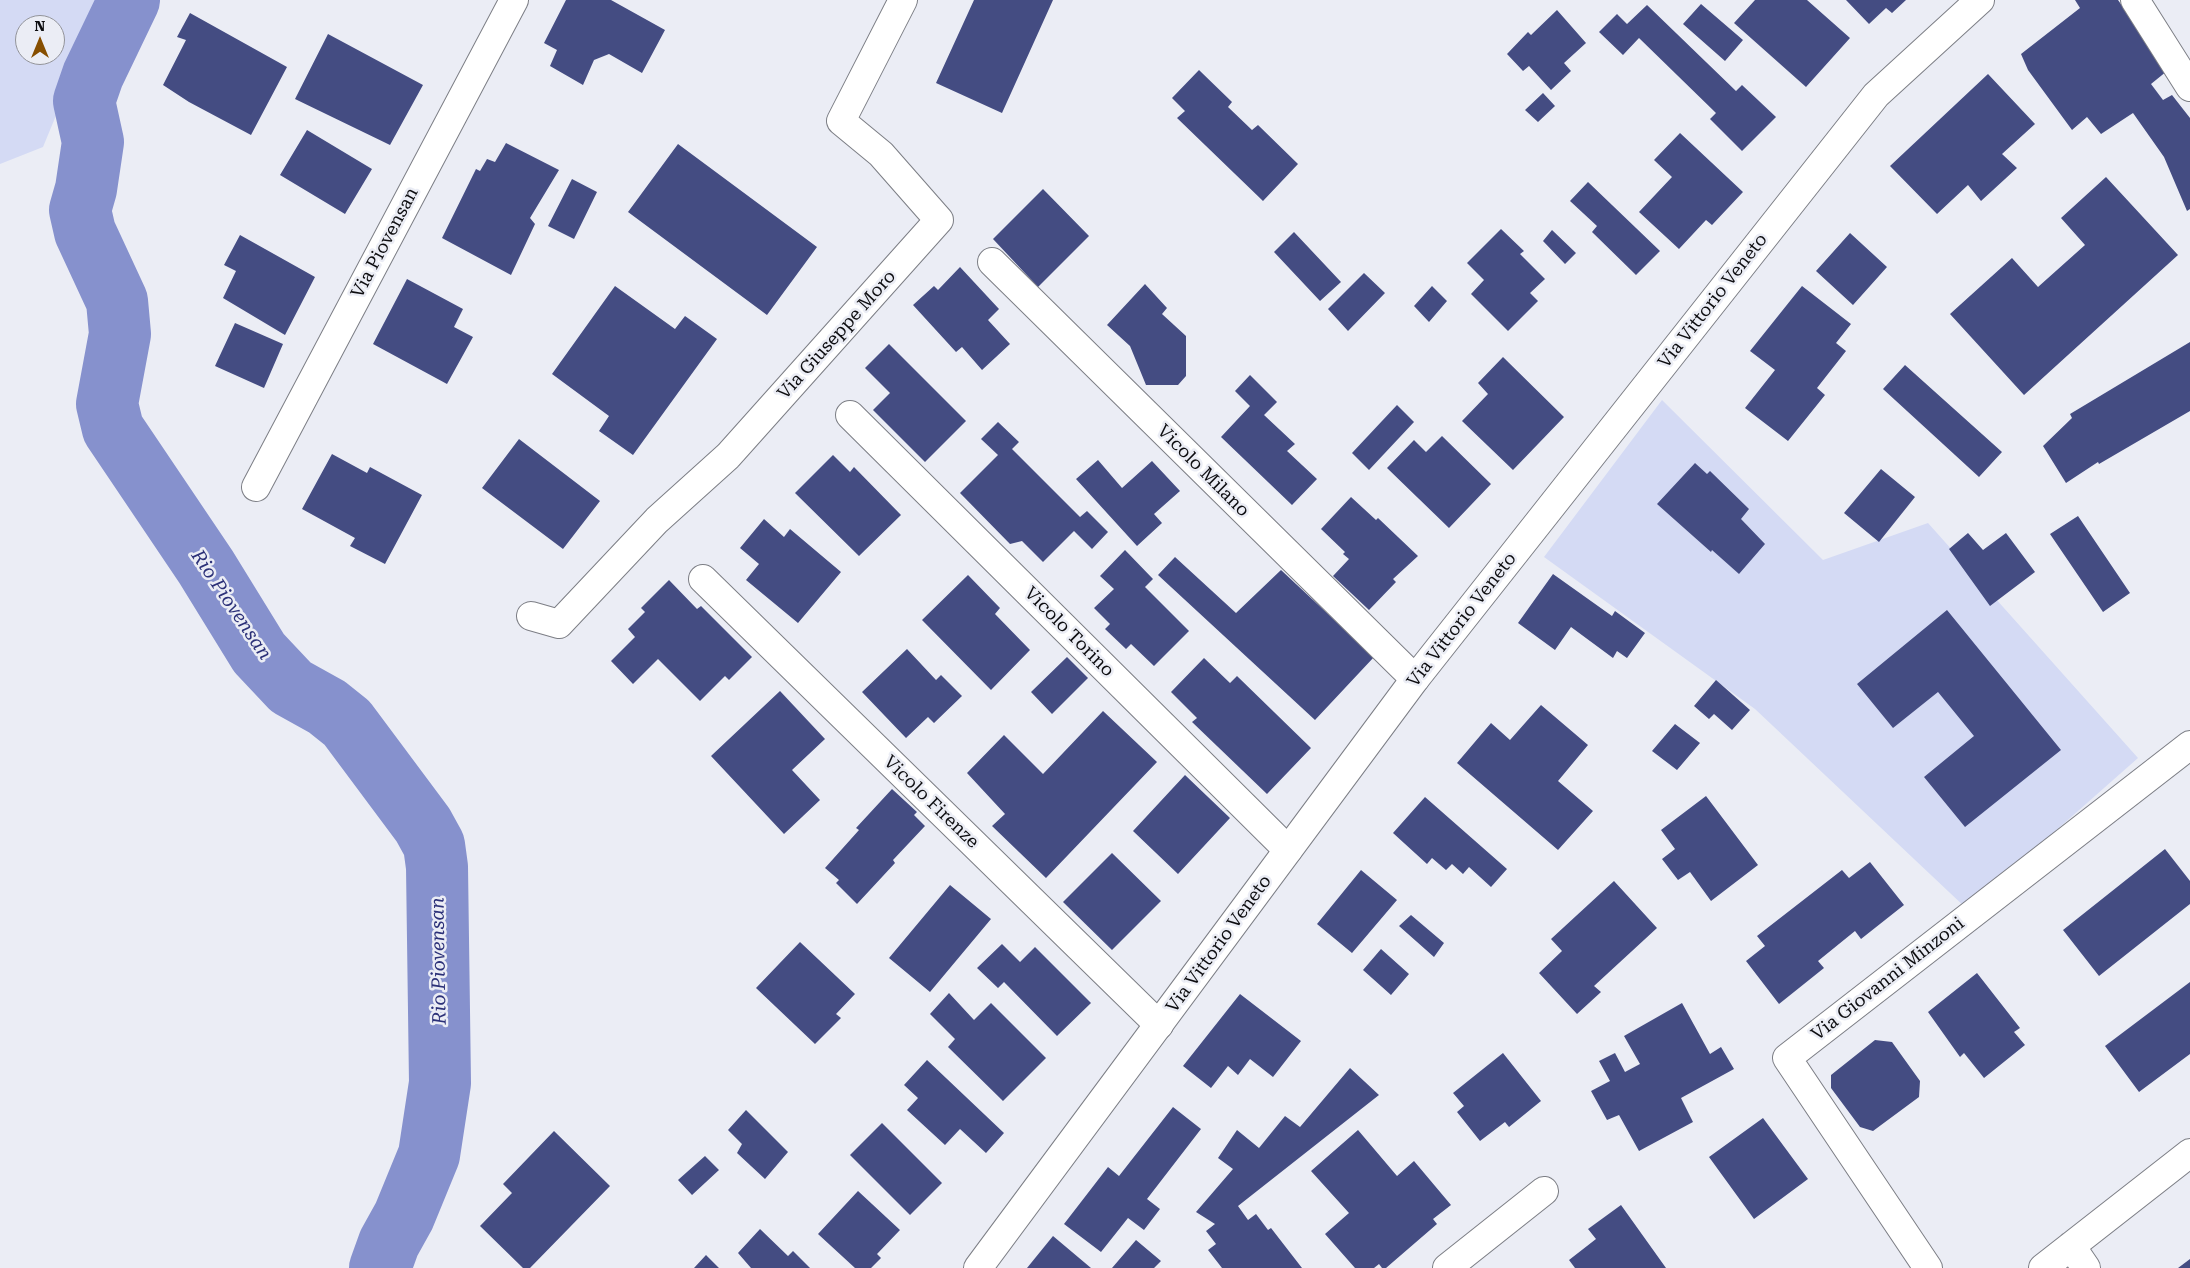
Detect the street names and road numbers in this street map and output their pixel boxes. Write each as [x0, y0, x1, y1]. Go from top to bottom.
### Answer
street label: Via Piovensan [347, 184, 423, 302]
street label: Via Vittorio Veneto [1654, 229, 1772, 373]
street label: Via Giuseppe Moro [773, 266, 901, 404]
street label: Vicolo Milano [1152, 420, 1254, 522]
street label: Via Vittorio Veneto [1403, 548, 1521, 692]
street label: Vicolo Torino [1020, 583, 1118, 681]
street label: Vicolo Firenze [879, 751, 983, 853]
street label: Via Vittorio Veneto [1162, 871, 1276, 1017]
street label: Via Giovanni Minzoni [1807, 913, 1969, 1045]

